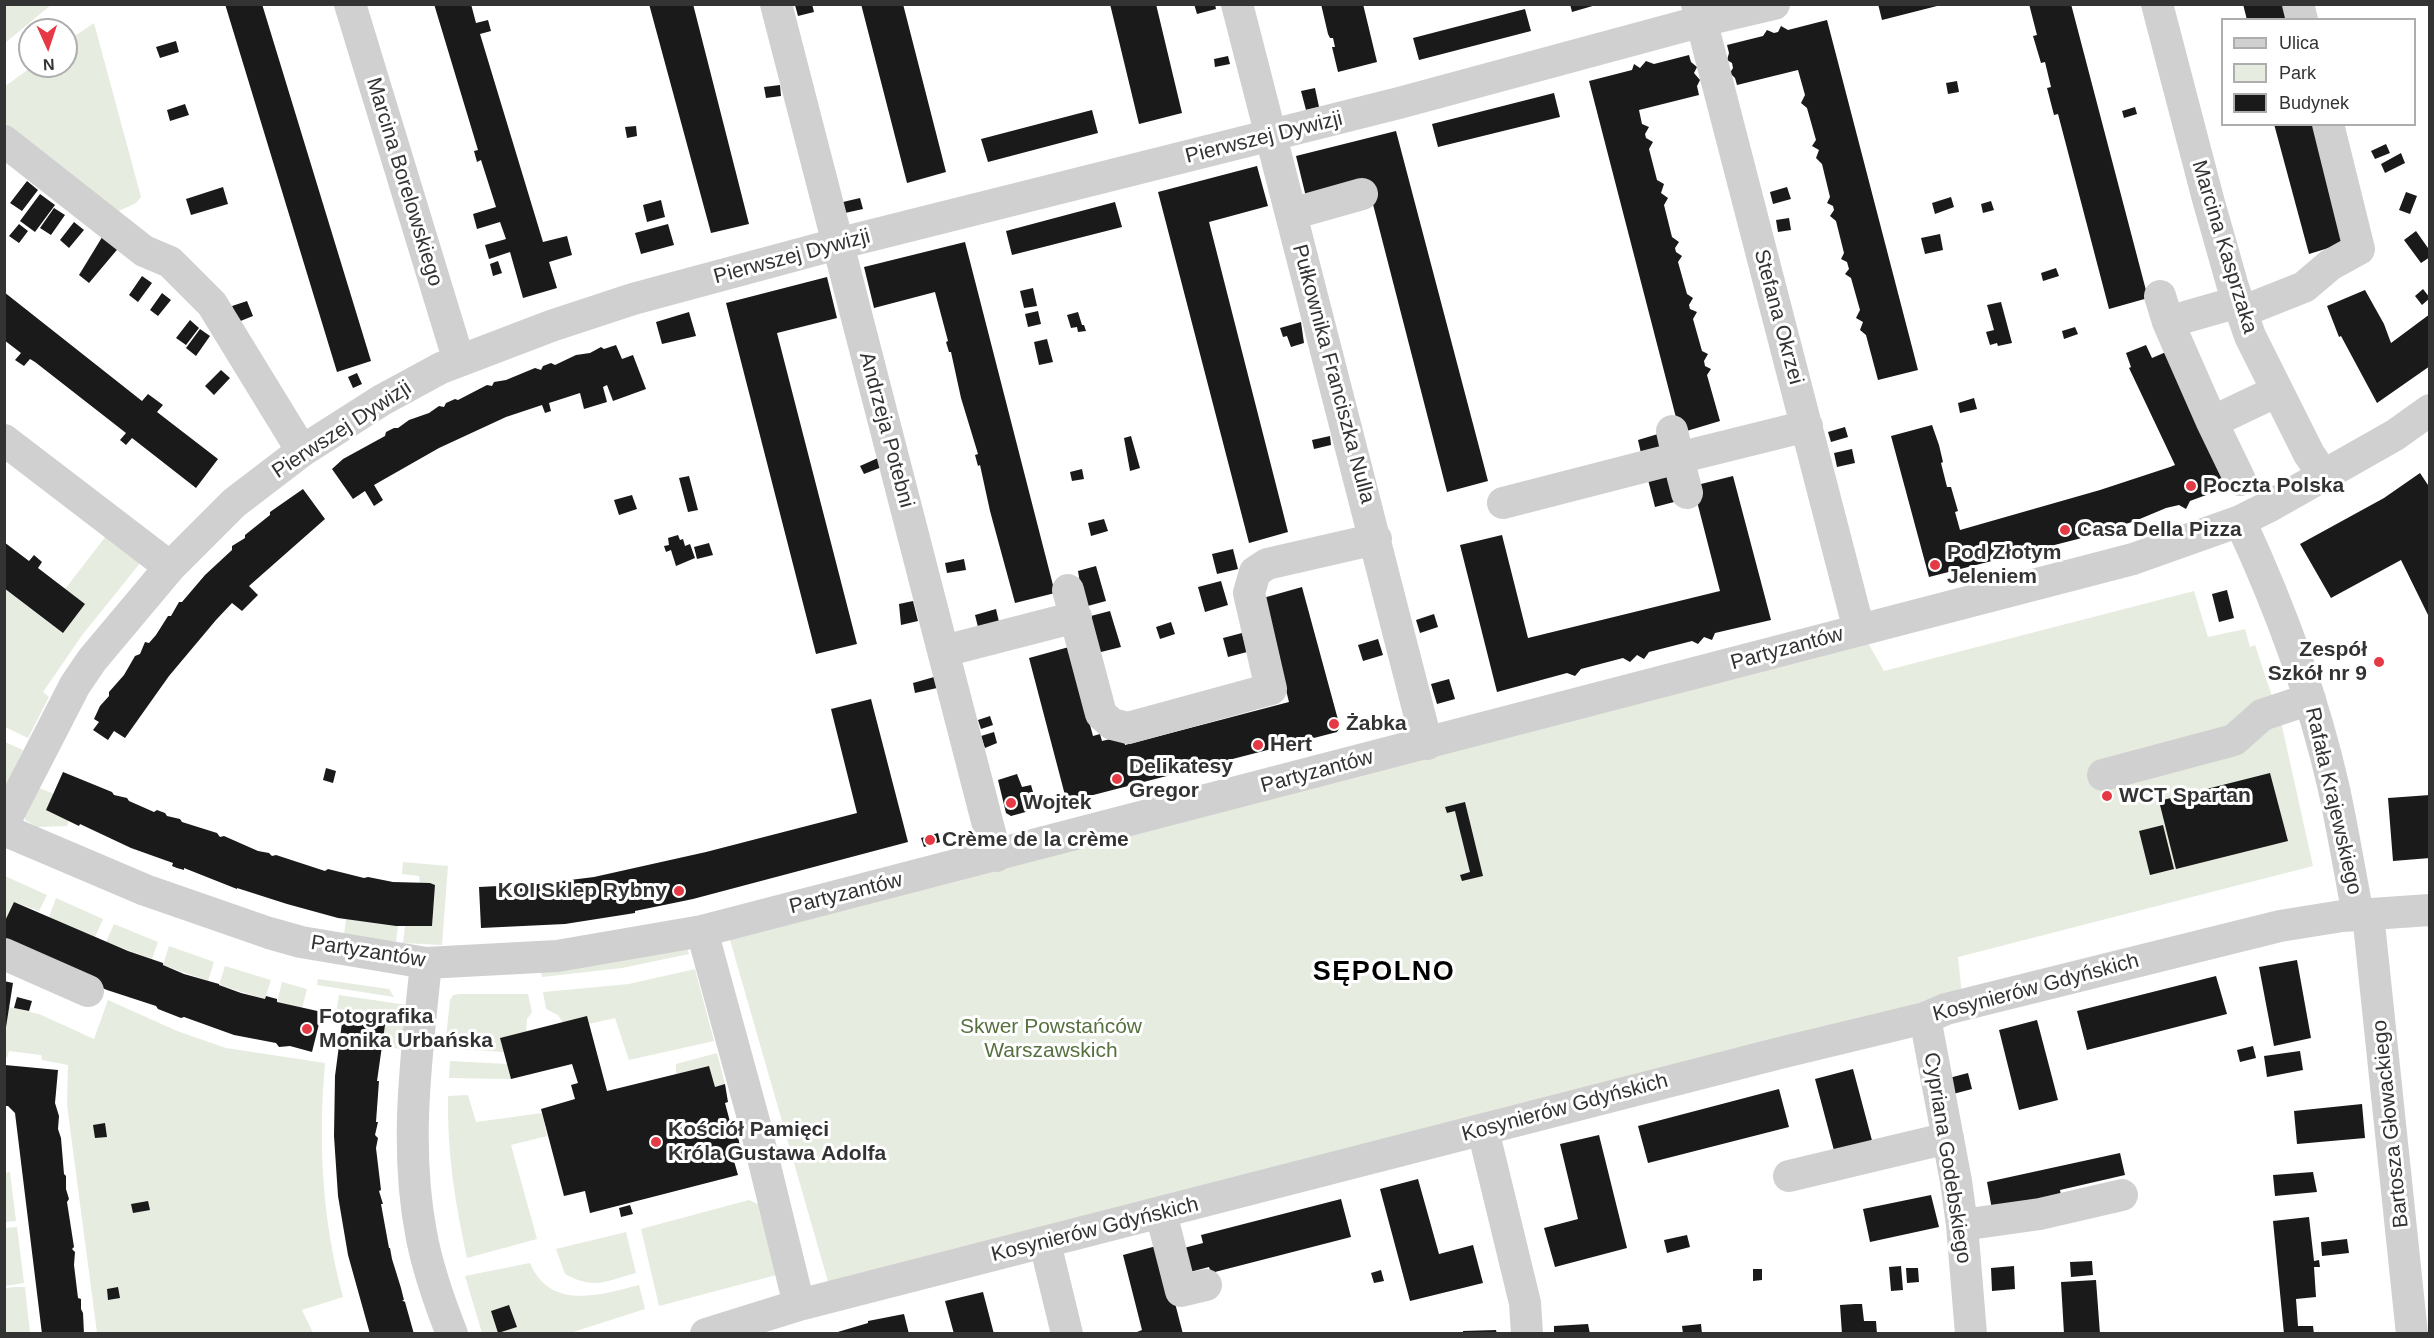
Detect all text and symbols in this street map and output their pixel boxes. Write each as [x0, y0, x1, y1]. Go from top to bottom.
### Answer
north arrow [18, 18, 78, 78]
legend [2221, 18, 2416, 126]
text: Ulica [2279, 33, 2319, 53]
text: N [43, 56, 55, 73]
text: Park [2279, 63, 2316, 83]
street label: Marcina Borelowskiego [360, 75, 448, 289]
text: Budynek [2279, 93, 2349, 113]
street label: Pierwszej Dywizji [1183, 106, 1345, 170]
street label: Marcina Kasprzaka [2186, 157, 2262, 337]
street label: Pierwszej Dywizji [711, 224, 873, 290]
street label: Pułkownika Franciszka Nulla [1286, 242, 1380, 506]
street label: Stefana Okrzei [1748, 247, 1808, 387]
street label: Andrzeja Potebni [853, 349, 919, 511]
street label: Pierwszej Dywizji [268, 376, 416, 484]
place label: Poczta Polska [2203, 473, 2344, 499]
marker: Poczta Polska [2184, 479, 2198, 493]
place label: Casa Della Pizza [2077, 517, 2242, 543]
marker: Casa Della Pizza [2058, 523, 2072, 537]
place label: Pod Złotym Jeleniem [1947, 540, 2061, 590]
marker: Pod Złotym Jeleniem [1928, 558, 1942, 572]
street label: Partyzantów [1728, 622, 1846, 676]
place label: Zespół Szkół nr 9 [2268, 637, 2367, 687]
marker: Zespół Szkół nr 9 [2372, 655, 2386, 669]
street label: Rafała Krajewskiego [2299, 705, 2367, 897]
place label: Żabka [1346, 711, 1407, 737]
marker: Żabka [1327, 717, 1341, 731]
place label: Hert [1270, 732, 1312, 758]
marker: Hert [1251, 738, 1265, 752]
street label: Partyzantów [1258, 745, 1376, 799]
place label: Delikatesy Gregor [1129, 754, 1233, 804]
marker: Delikatesy Gregor [1110, 772, 1124, 786]
place label: WCT Spartan [2119, 783, 2251, 809]
marker: WCT Spartan [2100, 789, 2114, 803]
place label: Wojtek [1023, 790, 1091, 816]
marker: Wojtek [1004, 796, 1018, 810]
place label: Crème de la crème [942, 827, 1129, 853]
marker: Crème de la crème [923, 833, 937, 847]
street label: Partyzantów [787, 868, 905, 920]
place label: KOI Sklep Rybny [498, 878, 667, 904]
marker: KOI Sklep Rybny [672, 884, 686, 898]
street label: Partyzantów [309, 931, 427, 973]
street label: Kosynierów Gdyńskich [1930, 948, 2142, 1028]
district label: SĘPOLNO [1313, 957, 1455, 989]
place label: Fotografika Monika Urbańska [319, 1004, 493, 1054]
park label: Skwer Powstańców Warszawskich [960, 1014, 1142, 1064]
street label: Bartosza Głowackiego [2368, 1019, 2414, 1229]
marker: Fotografika Monika Urbańska [300, 1022, 314, 1036]
street label: Cypriana Godebskiego [1918, 1051, 1976, 1265]
street label: Kosynierów Gdyńskich [1459, 1068, 1671, 1148]
place label: Kościół Pamięci Króla Gustawa Adolfa [668, 1117, 886, 1167]
marker: Kościół Pamięci Króla Gustawa Adolfa [649, 1135, 663, 1149]
street label: Kosynierów Gdyńskich [989, 1192, 1201, 1268]

